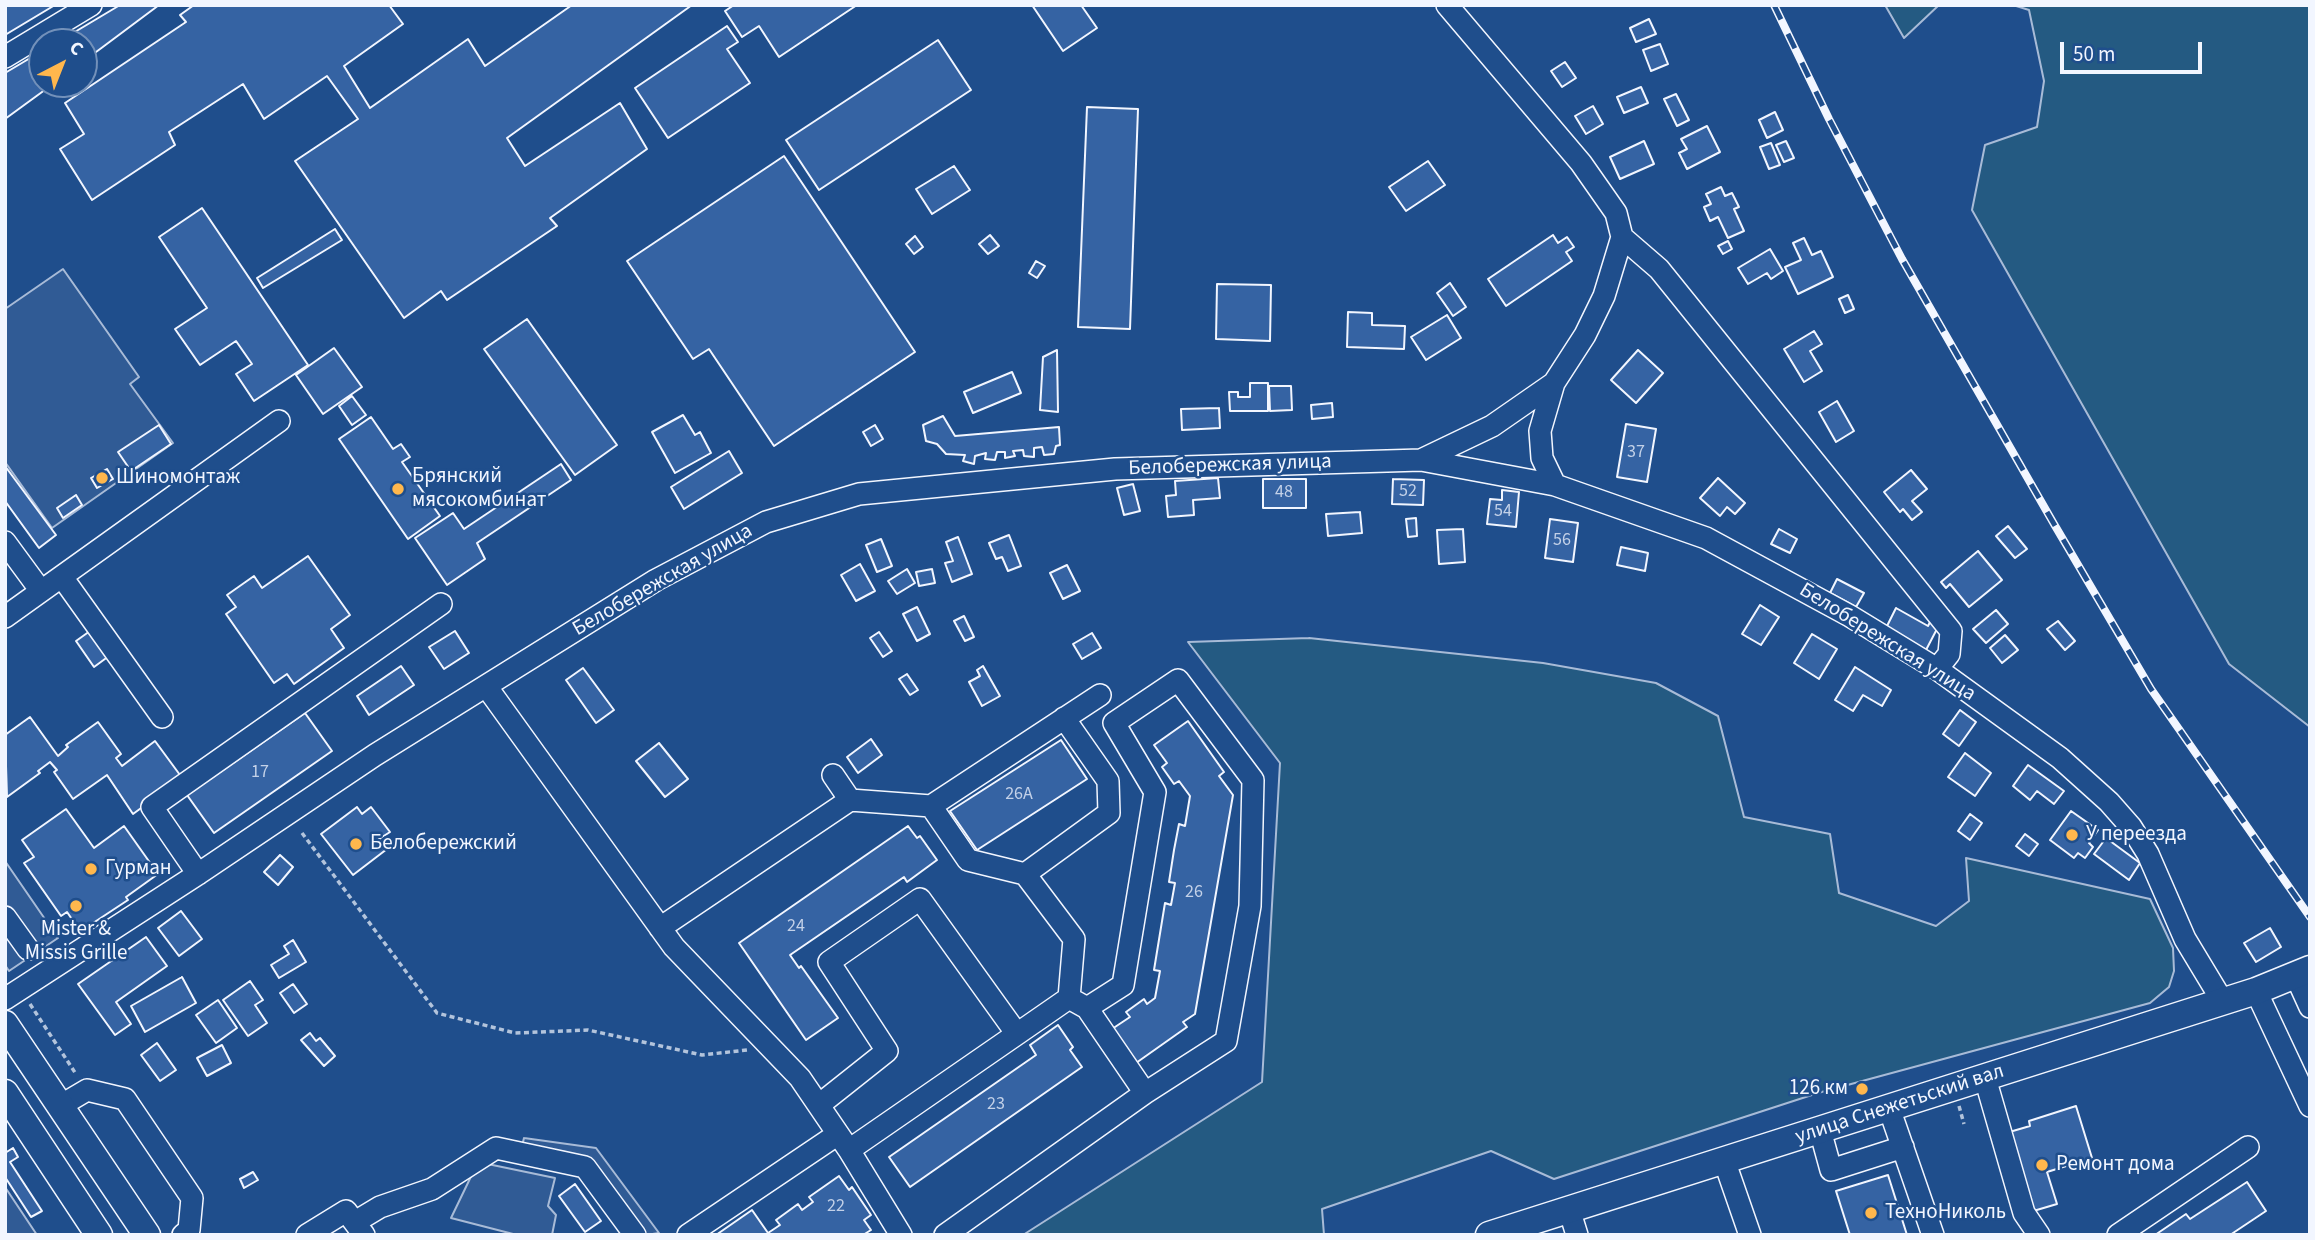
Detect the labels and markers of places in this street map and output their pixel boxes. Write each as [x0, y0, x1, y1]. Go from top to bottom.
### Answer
place label: Брянский мясокомбинат [412, 464, 546, 514]
place label: Шиномонтаж [116, 465, 240, 491]
marker: Шиномонтаж [94, 470, 110, 486]
marker: Брянский мясокомбинат [390, 481, 406, 497]
place label: У переезда [2086, 822, 2187, 848]
marker: У переезда [2064, 827, 2080, 843]
place label: Белобережский [370, 831, 517, 857]
marker: Белобережский [348, 836, 364, 852]
place label: Гурман [105, 856, 172, 882]
marker: Гурман [83, 861, 99, 877]
marker: Mister & Missis Grille [68, 898, 84, 914]
place label: Mister & Missis Grille [25, 917, 127, 967]
place label: 126 км [1789, 1076, 1848, 1102]
marker: 126 км [1854, 1081, 1870, 1097]
place label: Ремонт дома [2056, 1152, 2175, 1178]
marker: Ремонт дома [2034, 1157, 2050, 1173]
place label: ТехноНиколь [1885, 1200, 2006, 1226]
marker: ТехноНиколь [1863, 1205, 1879, 1221]

